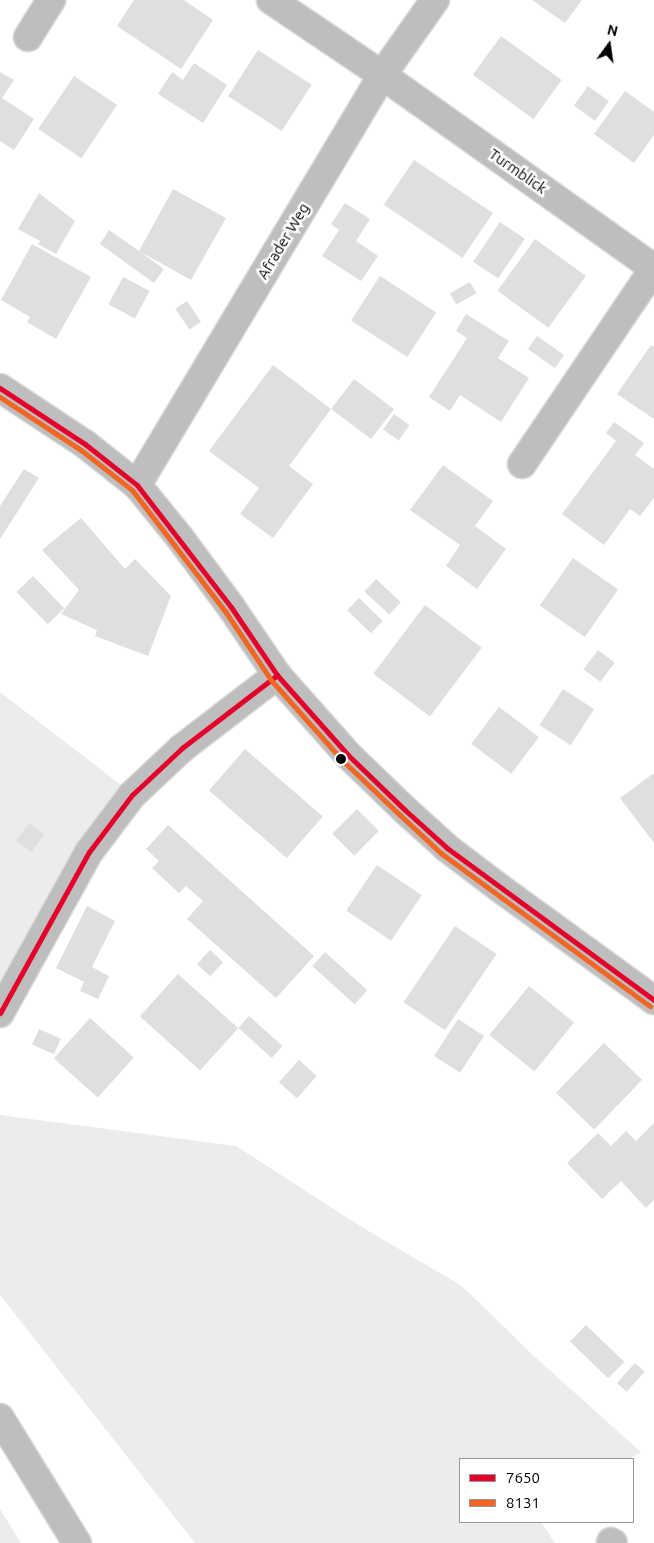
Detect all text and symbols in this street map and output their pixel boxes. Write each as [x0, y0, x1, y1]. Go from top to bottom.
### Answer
north arrow [584, 20, 634, 70]
text: N [606, 21, 620, 39]
street label: Turmblick [486, 145, 550, 197]
street label: Afrader Weg [253, 200, 313, 282]
unlabelled marker [336, 754, 346, 764]
legend [459, 1458, 634, 1523]
text: 7650 [506, 1469, 540, 1486]
text: 8131 [506, 1494, 540, 1511]

